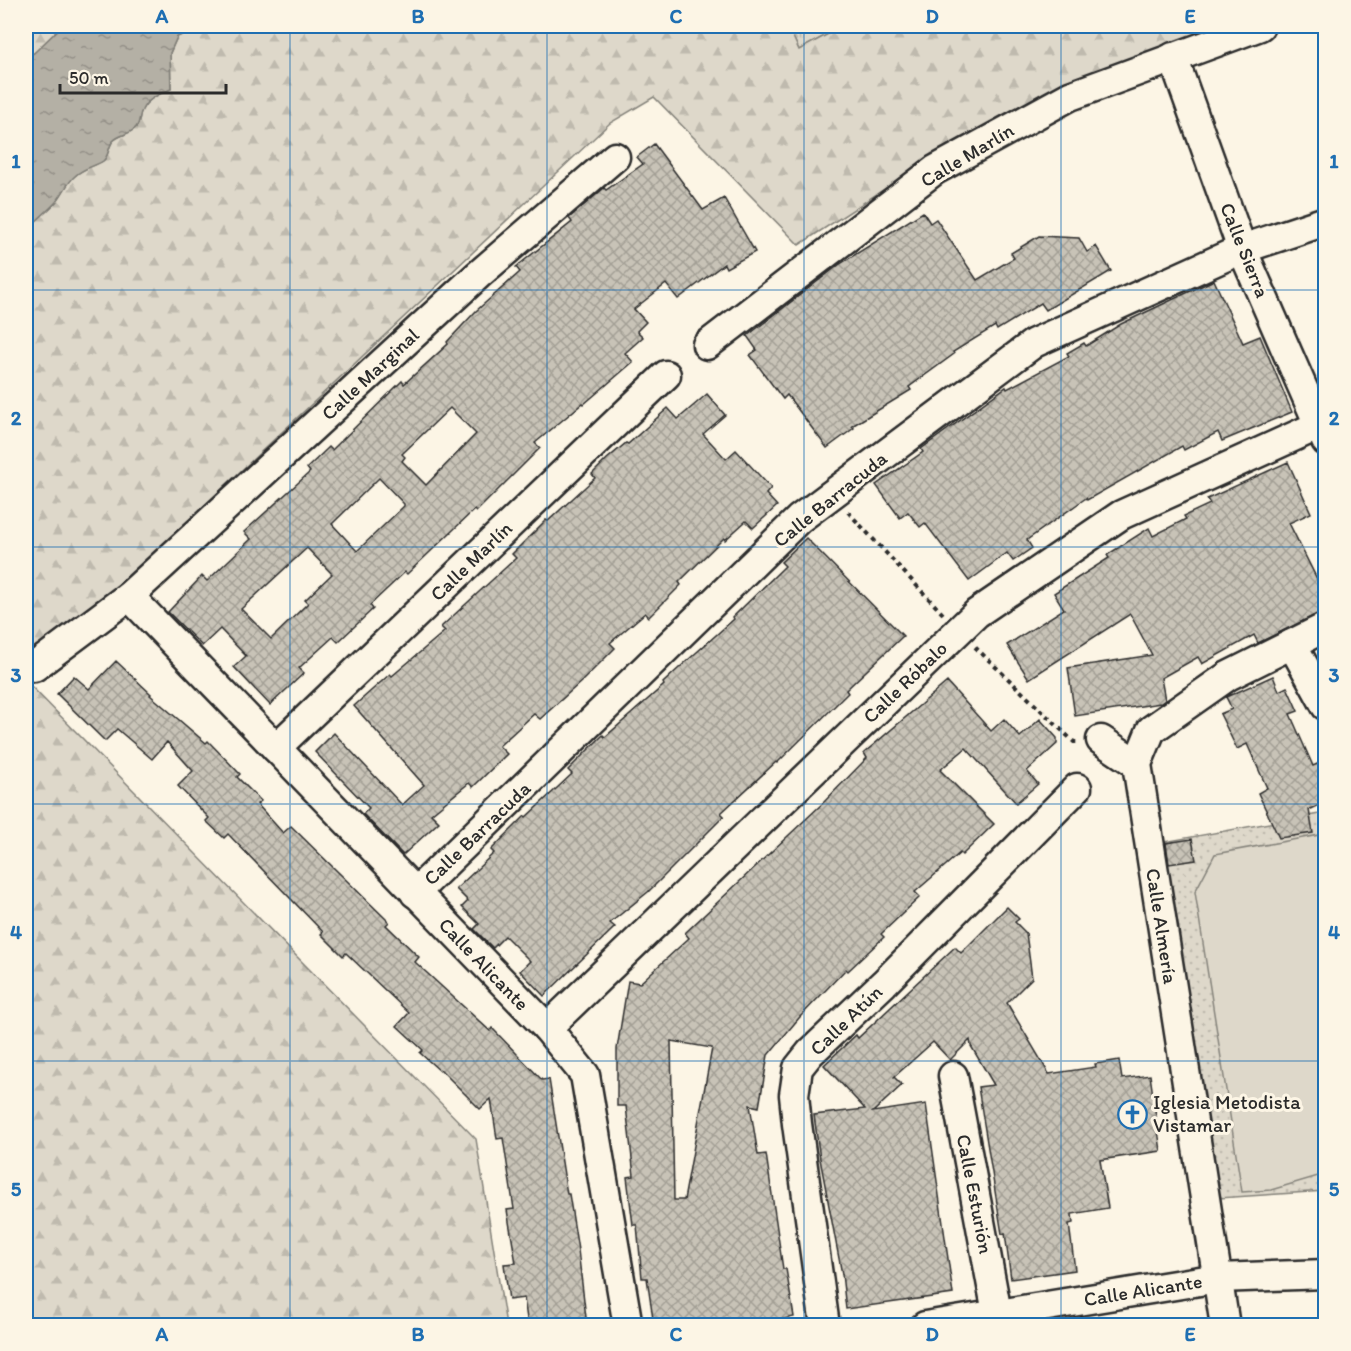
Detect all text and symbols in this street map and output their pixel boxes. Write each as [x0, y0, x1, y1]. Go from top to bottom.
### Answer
text: A [155, 4, 169, 28]
text: B [412, 4, 425, 28]
text: C [670, 4, 683, 28]
text: D [925, 4, 939, 28]
text: E [1184, 4, 1196, 28]
scale bar [60, 57, 226, 95]
text: 50 m [69, 67, 109, 89]
street label: Calle Marlín [916, 118, 1018, 192]
text: 1 [11, 149, 21, 173]
text: 1 [1329, 149, 1339, 173]
street label: Calle Sierra [1215, 199, 1275, 301]
street label: Calle Marginal [316, 323, 424, 425]
text: 2 [11, 406, 22, 430]
text: 2 [1329, 406, 1340, 430]
street label: Calle Barracuda [768, 445, 892, 552]
street label: Calle Marlín [425, 516, 517, 606]
street label: Calle Róbalo [858, 636, 952, 728]
text: 3 [11, 663, 22, 687]
text: 3 [1329, 663, 1340, 687]
street label: Calle Barracuda [419, 776, 536, 890]
street label: Calle Almería [1141, 867, 1183, 986]
street label: Calle Alicante [434, 913, 534, 1015]
text: 4 [10, 920, 22, 944]
text: 4 [1328, 920, 1340, 944]
street label: Calle Atún [805, 980, 887, 1060]
place label: Iglesia Metodista Vistamar [1153, 1090, 1301, 1137]
church icon: Iglesia Metodista Vistamar [1116, 1098, 1148, 1130]
street label: Calle Esturión [952, 1132, 998, 1256]
text: 5 [11, 1177, 22, 1201]
text: 5 [1329, 1177, 1340, 1201]
street label: Calle Alicante [1082, 1269, 1204, 1311]
text: A [155, 1322, 169, 1346]
text: B [412, 1322, 425, 1346]
text: C [670, 1322, 683, 1346]
text: D [925, 1322, 939, 1346]
text: E [1184, 1322, 1196, 1346]

